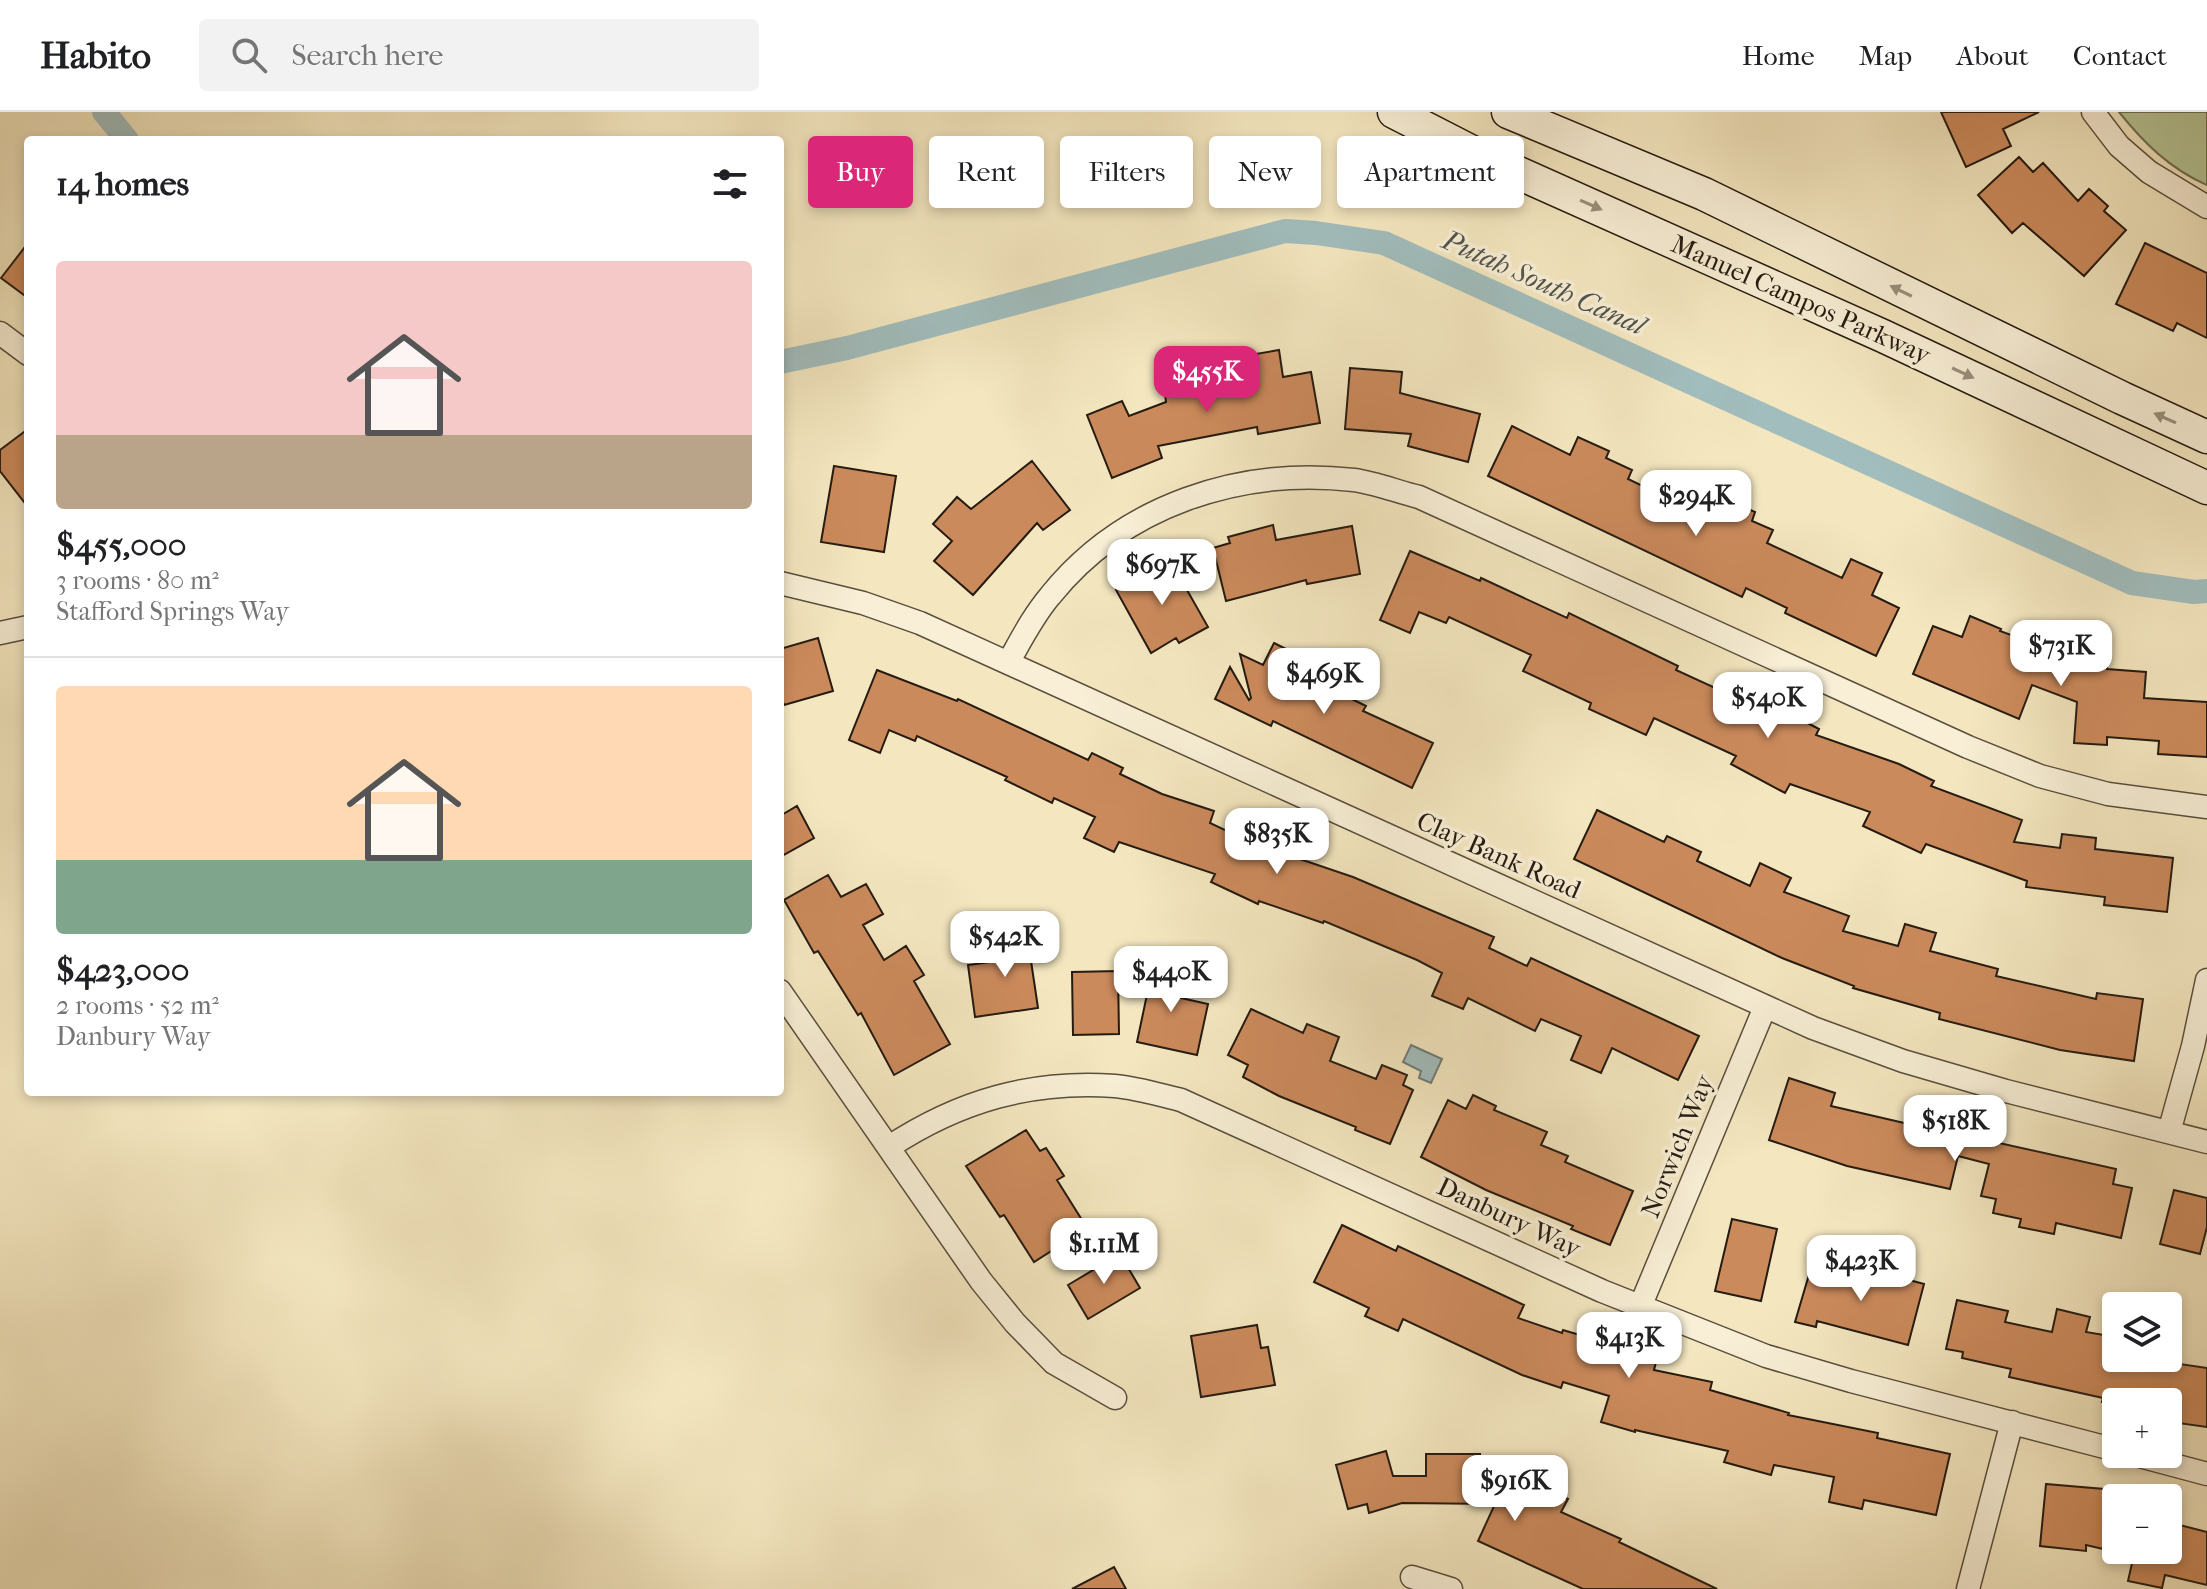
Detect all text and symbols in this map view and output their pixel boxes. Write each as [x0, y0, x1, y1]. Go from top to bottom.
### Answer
search box [199, 19, 759, 91]
text: Habito [40, 33, 151, 78]
icon: search [227, 33, 271, 77]
text: Search here [291, 38, 443, 73]
text: Home [1742, 39, 1815, 72]
text: Map [1859, 39, 1912, 72]
text: About [1956, 39, 2029, 72]
text: Contact [2073, 39, 2167, 72]
chip: Buy [808, 136, 913, 208]
chip: Rent [929, 136, 1044, 208]
chip: Filters [1060, 136, 1193, 208]
chip: New [1209, 136, 1321, 208]
chip: Apartment [1337, 136, 1524, 208]
icon: filters [708, 162, 752, 206]
text: 14 homes [56, 164, 189, 204]
one-way arrow [1579, 198, 1603, 211]
water label: Putah South Canal [1435, 222, 1653, 343]
street label: Manuel Campos Parkway [1666, 228, 1936, 371]
one-way arrow [1889, 284, 1912, 298]
icon: home [332, 313, 476, 457]
pin: $455K [1151, 346, 1263, 414]
text: $455K [1172, 356, 1242, 387]
one-way arrow [1952, 367, 1975, 380]
one-way arrow [2153, 411, 2176, 424]
pin: $294K [1640, 470, 1752, 538]
text: $294K [1658, 480, 1734, 511]
text: $455,000 [56, 525, 186, 565]
pin: $697K [1106, 539, 1218, 607]
text: $697K [1125, 549, 1199, 580]
text: 3 rooms · 80 m² [56, 565, 219, 596]
text: Stafford Springs Way [56, 596, 289, 627]
pin: $731K [2005, 620, 2117, 688]
text: $731K [2028, 630, 2094, 661]
pin: $469K [1268, 648, 1380, 716]
text: $469K [1286, 658, 1362, 689]
pin: $540K [1712, 672, 1824, 740]
text: $540K [1731, 682, 1805, 713]
icon: home [332, 738, 476, 882]
street label: Clay Bank Road [1412, 805, 1587, 906]
pin: $835K [1221, 808, 1333, 876]
text: $835K [1243, 818, 1311, 849]
pin: $542K [949, 911, 1061, 979]
text: $542K [968, 921, 1042, 952]
pin: $440K [1115, 946, 1227, 1014]
text: $423,000 [56, 950, 190, 990]
text: $440K [1132, 956, 1210, 987]
text: 2 rooms · 52 m² [56, 990, 219, 1021]
text: Danbury Way [56, 1021, 211, 1052]
street label: Norwich Way [1635, 1069, 1721, 1222]
pin: $518K [1899, 1095, 2011, 1163]
text: $518K [1922, 1105, 1988, 1136]
street label: Danbury Way [1432, 1171, 1586, 1265]
pin: $1.11M [1039, 1218, 1169, 1286]
text: $1.11M [1069, 1228, 1139, 1259]
pin: $423K [1805, 1235, 1917, 1303]
text: $423K [1825, 1245, 1897, 1276]
map controls [2102, 1292, 2182, 1564]
button: layers [2102, 1292, 2182, 1372]
pin: $413K [1573, 1312, 1685, 1380]
text: $413K [1595, 1322, 1663, 1353]
button: + [2102, 1388, 2182, 1468]
pin: $916K [1459, 1455, 1571, 1523]
text: $916K [1480, 1465, 1550, 1496]
button: − [2102, 1484, 2182, 1564]

